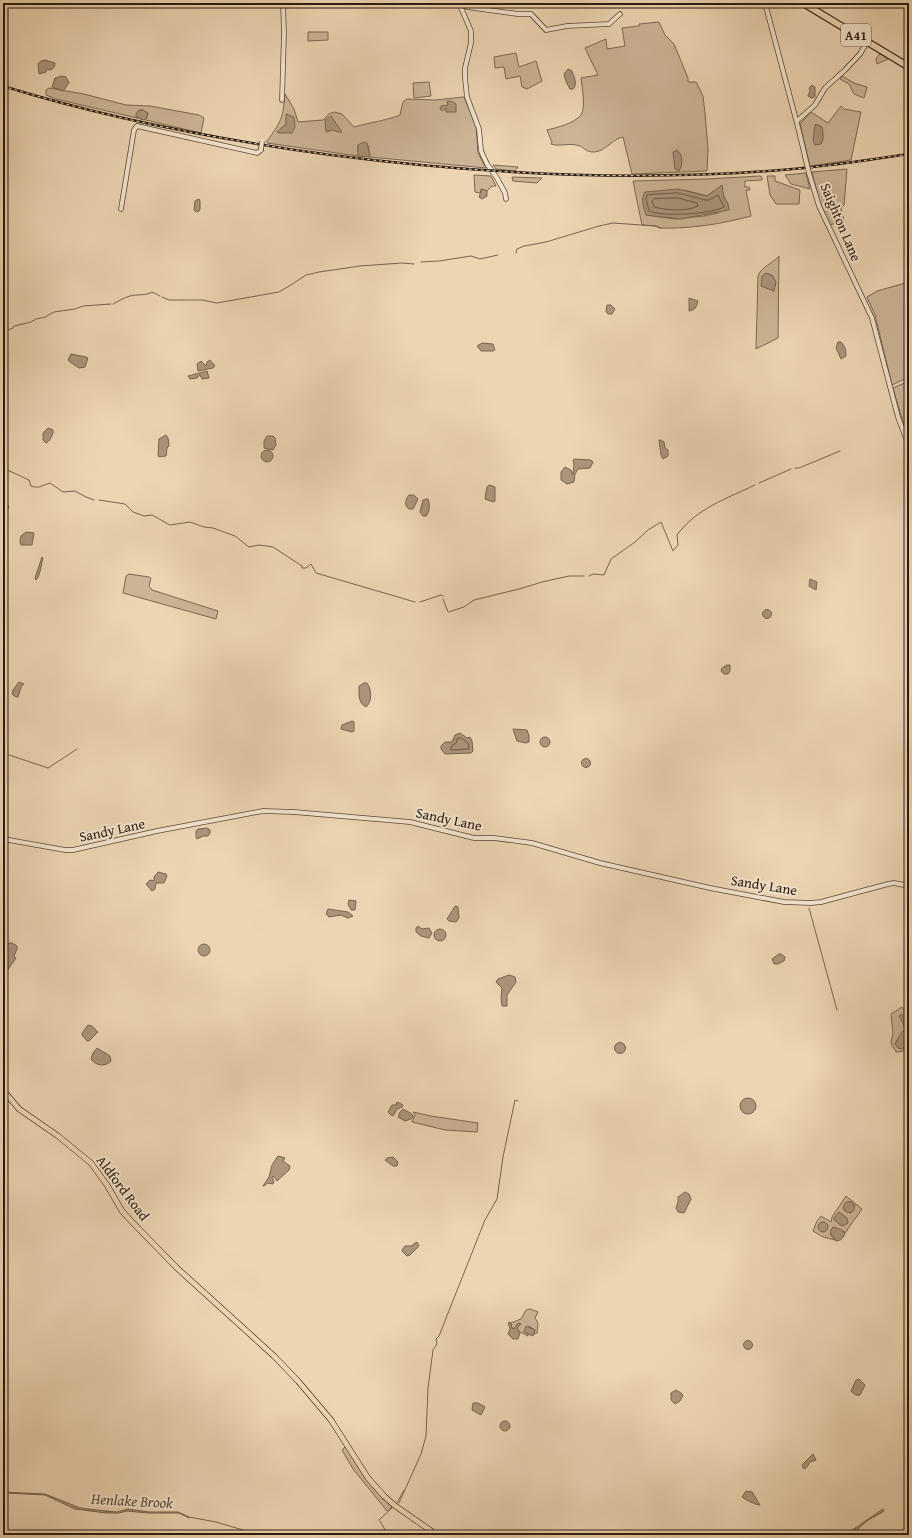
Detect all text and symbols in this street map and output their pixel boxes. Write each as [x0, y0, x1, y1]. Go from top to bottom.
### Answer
road number: A41 [841, 24, 871, 46]
street label: Saighton Lane [816, 180, 867, 265]
street label: Sandy Lane [414, 802, 484, 836]
street label: Sandy Lane [77, 813, 147, 847]
street label: Sandy Lane [729, 870, 799, 900]
street label: Aldford Road [92, 1151, 154, 1225]
water label: Henlake Brook [90, 1488, 174, 1513]

